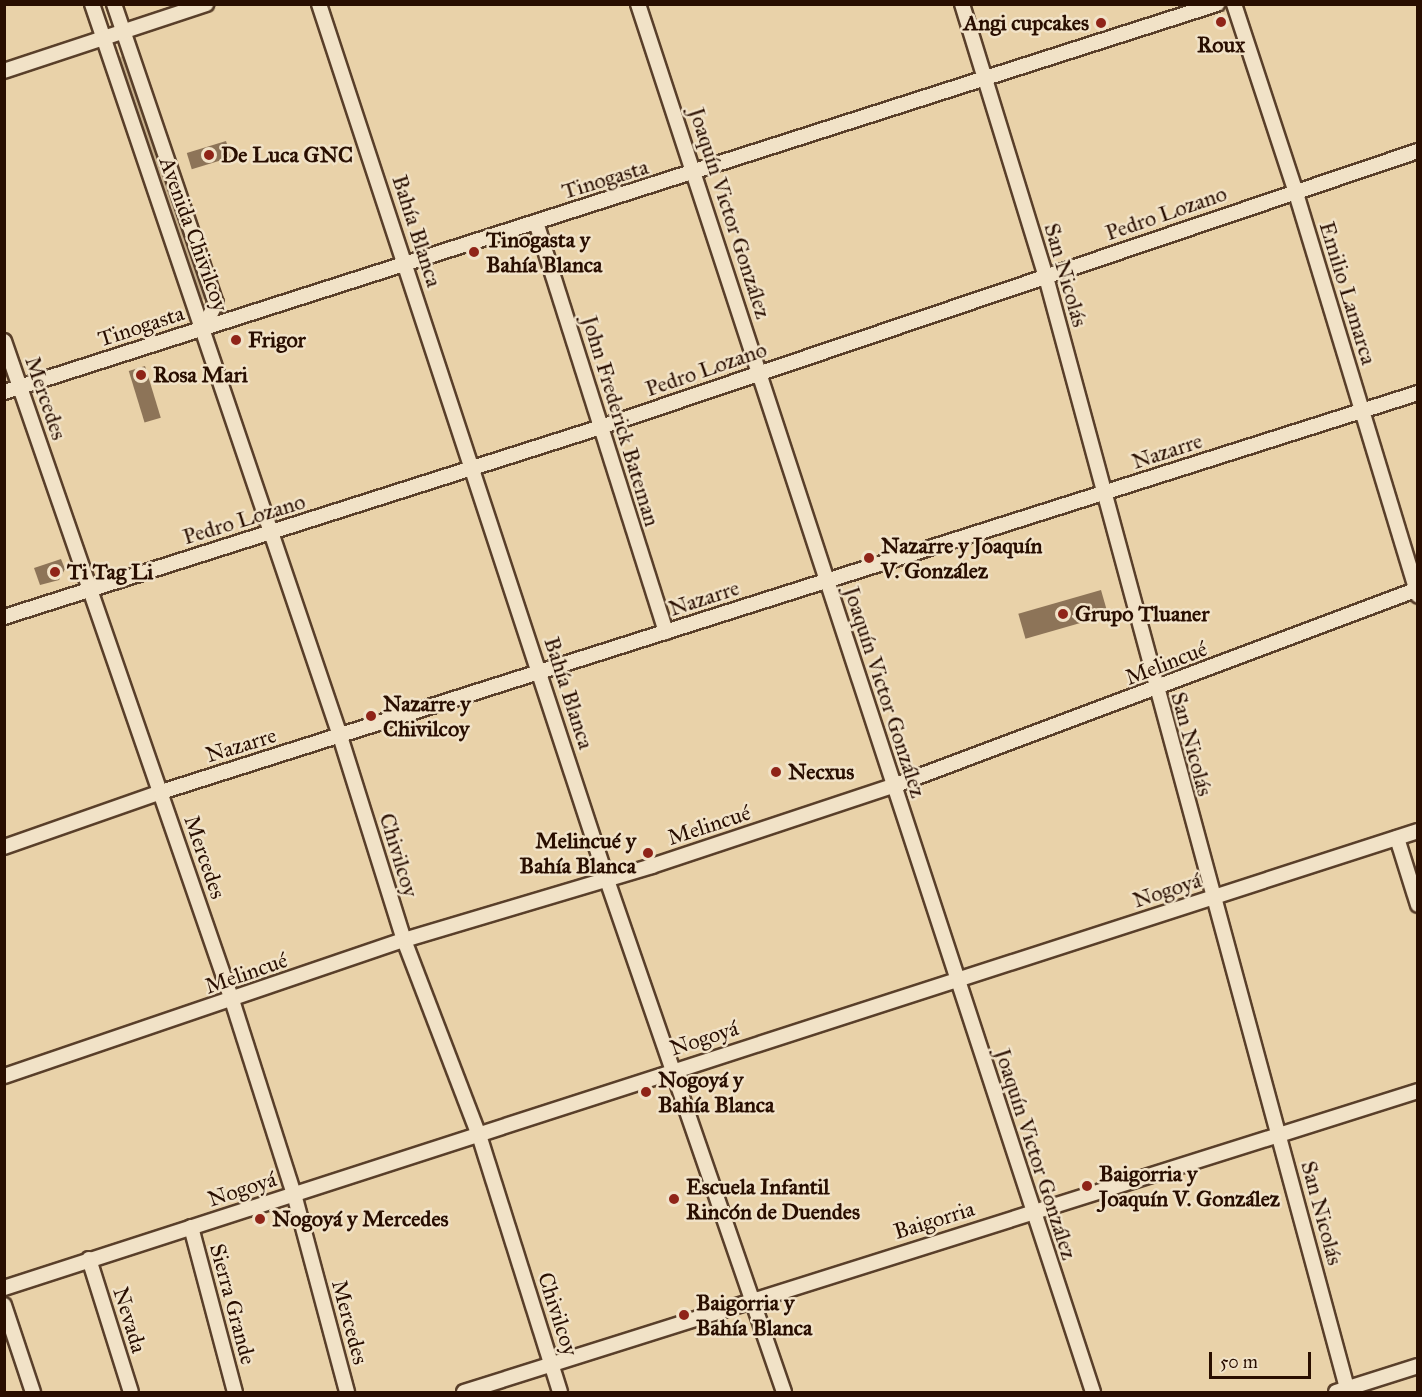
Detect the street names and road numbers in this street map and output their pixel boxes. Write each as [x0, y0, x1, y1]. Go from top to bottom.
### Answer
street label: Joaquín Victor González [683, 104, 777, 322]
street label: Avenida Chivilcoy [154, 153, 234, 315]
street label: Tinogasta [559, 153, 651, 205]
street label: Bahía Blanca [386, 172, 448, 290]
street label: Pedro Lozano [1102, 180, 1230, 246]
street label: Emilio Lamarca [1314, 218, 1382, 368]
street label: San Nicolás [1039, 220, 1093, 330]
street label: Tinogasta [95, 300, 187, 352]
street label: John Frederick Bateman [576, 313, 666, 529]
street label: Pedro Lozano [642, 336, 770, 402]
street label: Mercedes [19, 353, 73, 443]
street label: Nazarre [1128, 427, 1206, 475]
street label: Pedro Lozano [180, 488, 308, 550]
street label: Nazarre [665, 574, 743, 622]
street label: Joaquín Victor González [838, 583, 932, 801]
street label: Bahía Blanca [538, 634, 600, 752]
street label: Melincué [1121, 635, 1211, 691]
street label: San Nicolás [1165, 689, 1219, 799]
street label: Nazarre [203, 722, 279, 768]
street label: Melincué [664, 799, 754, 851]
street label: Chivilcoy [374, 810, 424, 900]
street label: Mercedes [178, 812, 232, 902]
street label: Nogoyá [1129, 867, 1205, 913]
street label: Melincué [201, 947, 291, 999]
street label: Nogoyá [666, 1015, 742, 1061]
street label: Joaquín Victor González [989, 1045, 1083, 1263]
street label: San Nicolás [1295, 1158, 1349, 1268]
street label: Nogoyá [204, 1166, 280, 1212]
street label: Baigorria [890, 1195, 978, 1245]
street label: Sierra Grande [204, 1241, 262, 1367]
street label: Chivilcoy [532, 1269, 584, 1359]
street label: Mercedes [326, 1277, 374, 1367]
street label: Nevada [108, 1284, 152, 1356]

